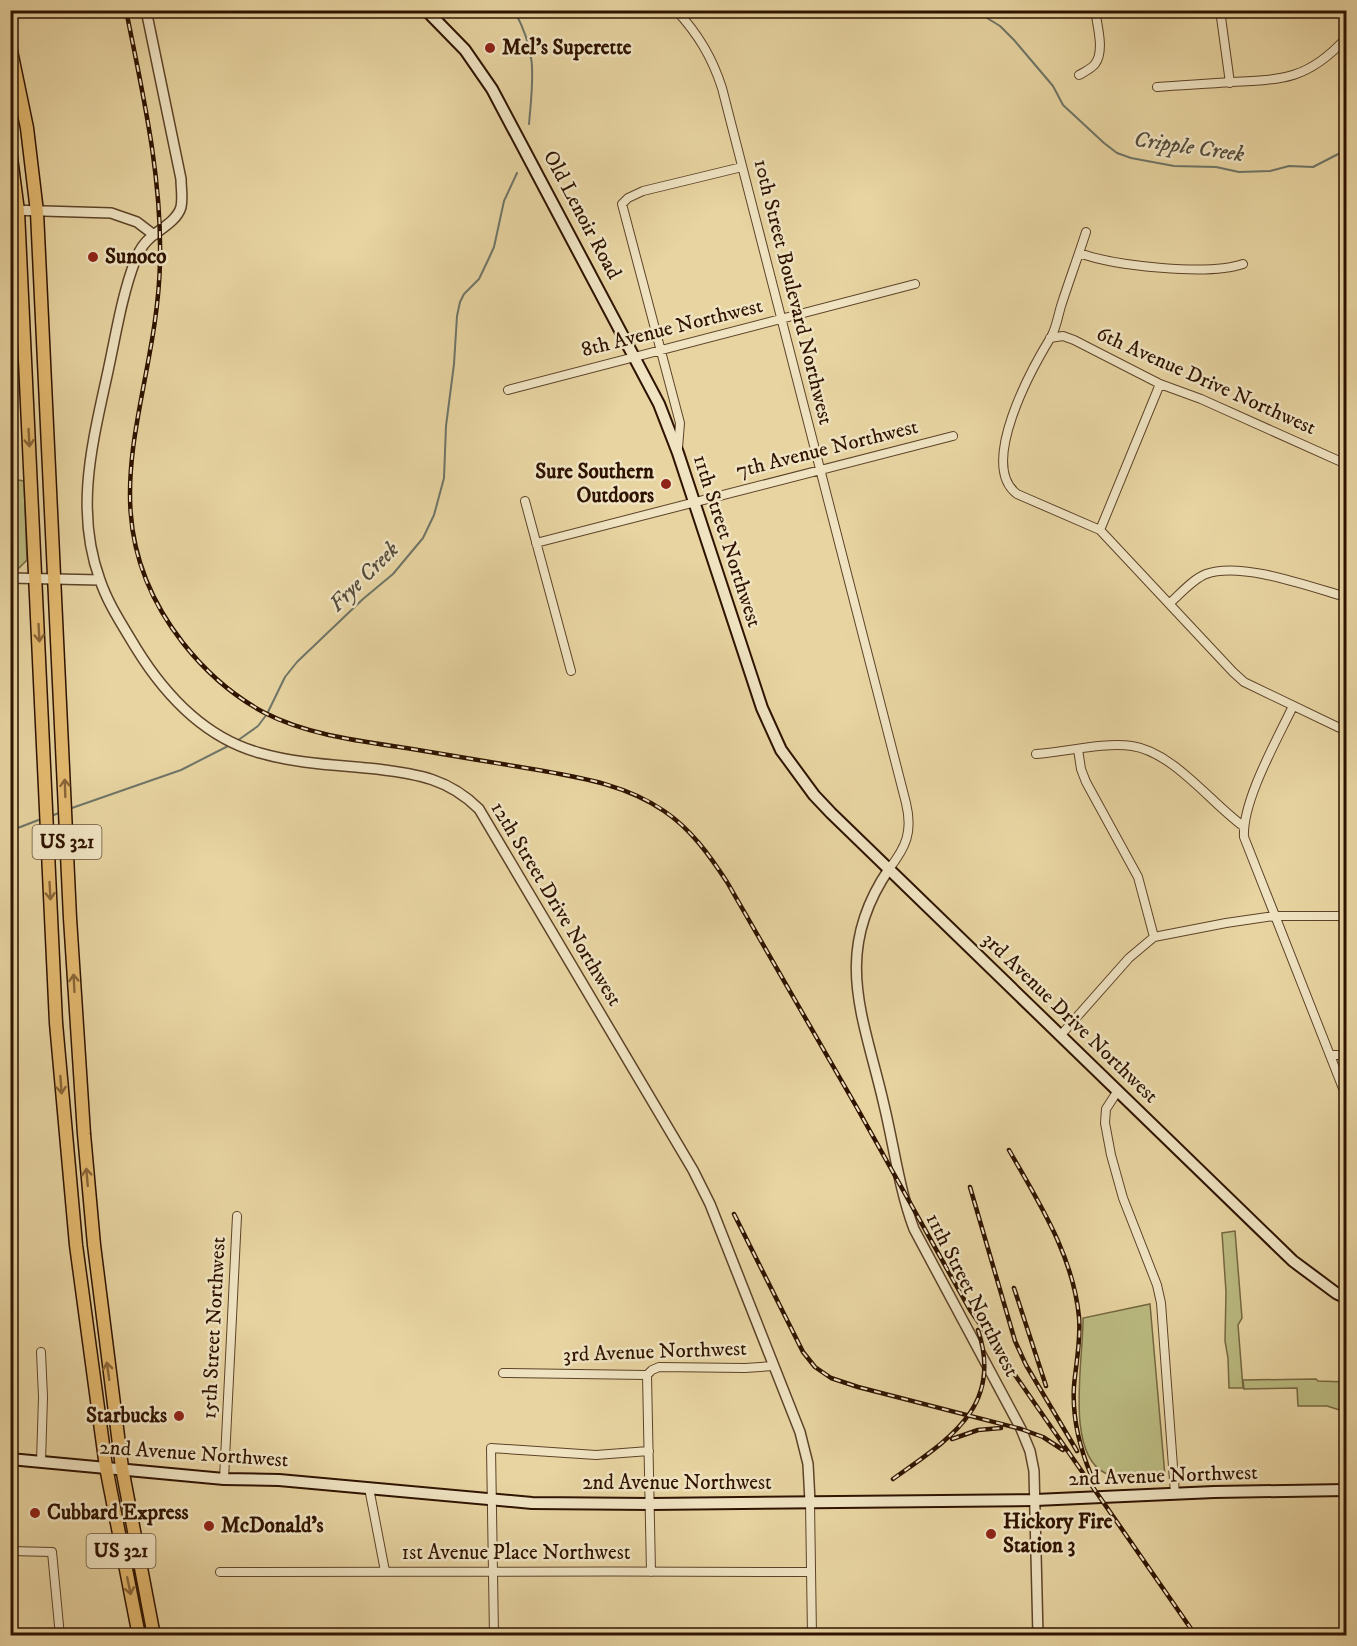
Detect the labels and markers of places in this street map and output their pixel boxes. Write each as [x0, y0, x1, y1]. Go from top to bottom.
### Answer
place label: Mel's Superette [502, 35, 632, 61]
marker: Mel's Superette [483, 41, 497, 55]
place label: Sunoco [105, 244, 167, 270]
marker: Sunoco [86, 250, 100, 264]
place label: Sure Southern Outdoors [535, 459, 655, 509]
marker: Sure Southern Outdoors [659, 477, 673, 491]
place label: Starbucks [86, 1403, 167, 1429]
marker: Starbucks [172, 1409, 186, 1423]
place label: Cubbard Express [47, 1500, 189, 1526]
marker: Cubbard Express [28, 1506, 42, 1520]
place label: Hickory Fire Station 3 [1003, 1509, 1113, 1559]
place label: McDonald's [221, 1513, 324, 1539]
marker: McDonald's [202, 1519, 216, 1533]
marker: Hickory Fire Station 3 [984, 1527, 998, 1541]

